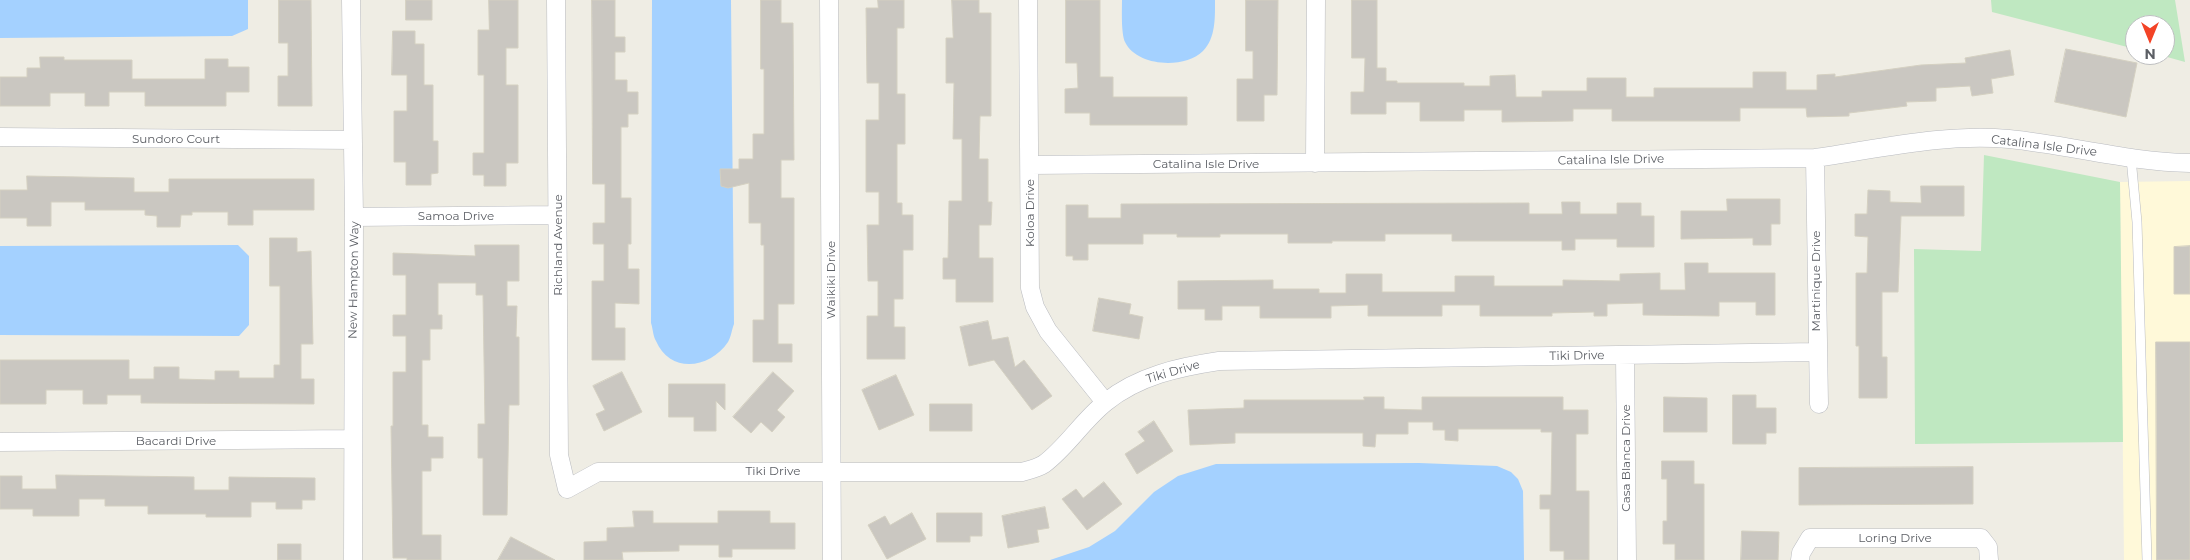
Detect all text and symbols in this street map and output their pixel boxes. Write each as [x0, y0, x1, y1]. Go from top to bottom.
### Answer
north arrow [2125, 15, 2175, 65]
text: N [2144, 45, 2156, 63]
street label: Sundoro Court [132, 132, 220, 146]
street label: Catalina Isle Drive [1990, 132, 2098, 160]
street label: Catalina Isle Drive [1558, 152, 1664, 168]
street label: Catalina Isle Drive [1153, 157, 1259, 171]
street label: Koloa Drive [1023, 179, 1037, 247]
street label: Richland Avenue [551, 194, 565, 296]
street label: Samoa Drive [418, 209, 494, 223]
street label: New Hampton Way [346, 221, 362, 339]
street label: Martinique Drive [1809, 231, 1823, 331]
street label: Waikiki Drive [824, 241, 838, 319]
street label: Tiki Drive [1549, 348, 1605, 364]
street label: Tiki Drive [1145, 357, 1201, 387]
street label: Casa Blanca Drive [1619, 404, 1633, 512]
street label: Bacardi Drive [136, 434, 216, 448]
street label: Tiki Drive [745, 464, 801, 478]
street label: Loring Drive [1858, 531, 1932, 545]

